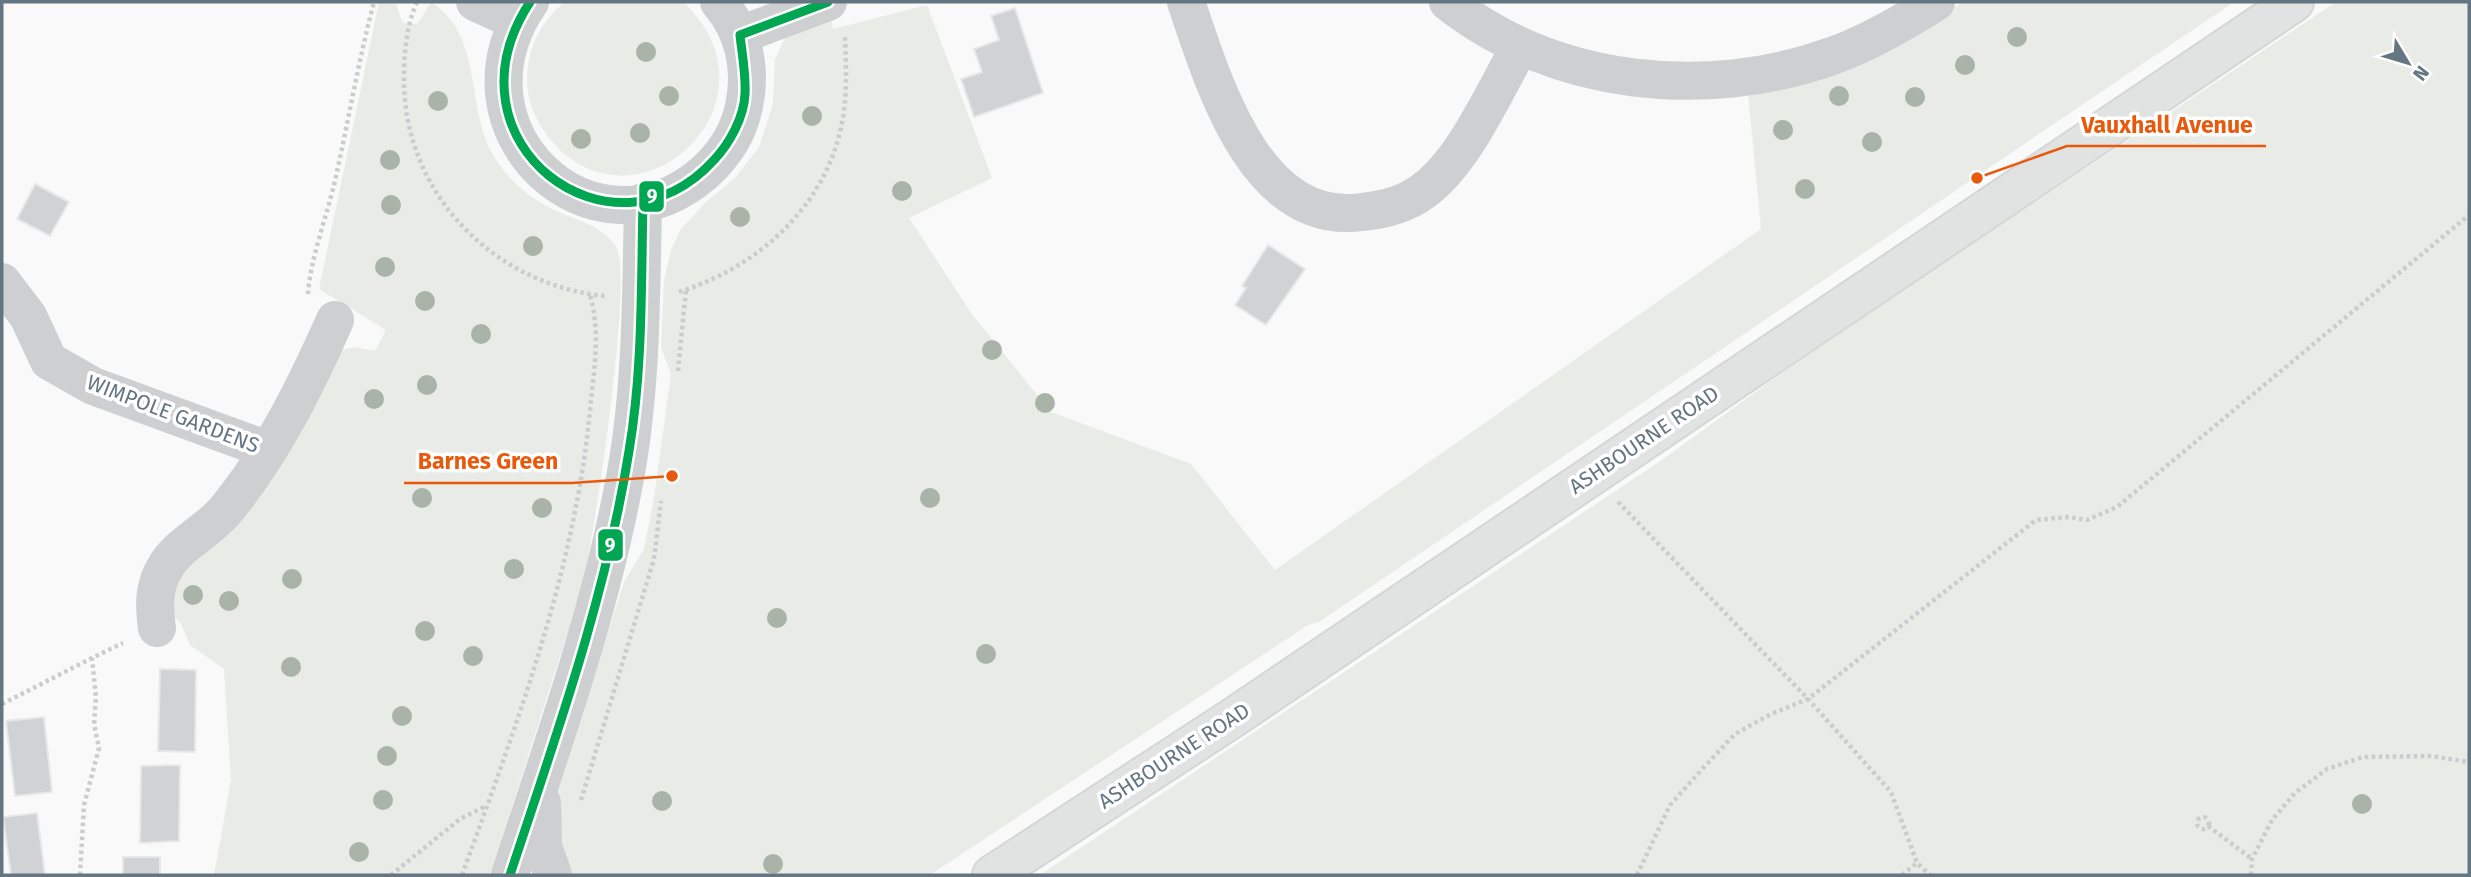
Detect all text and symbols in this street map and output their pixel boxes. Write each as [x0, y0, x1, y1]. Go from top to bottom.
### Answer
north arrow [2373, 28, 2443, 98]
text: N [2408, 61, 2434, 85]
callout: Vauxhall Avenue [2067, 102, 2266, 146]
text: Vauxhall Avenue [2080, 111, 2253, 139]
line badge: 9 [638, 180, 665, 213]
text: 9 [647, 185, 658, 208]
street label: WIMPOLE GARDENS [83, 369, 263, 459]
street label: ASHBOURNE ROAD [1564, 380, 1724, 500]
callout: Barnes Green [404, 439, 572, 483]
text: Barnes Green [418, 447, 558, 475]
line badge: 9 [597, 528, 624, 562]
text: 9 [605, 534, 616, 557]
street label: ASHBOURNE ROAD [1093, 697, 1255, 815]

